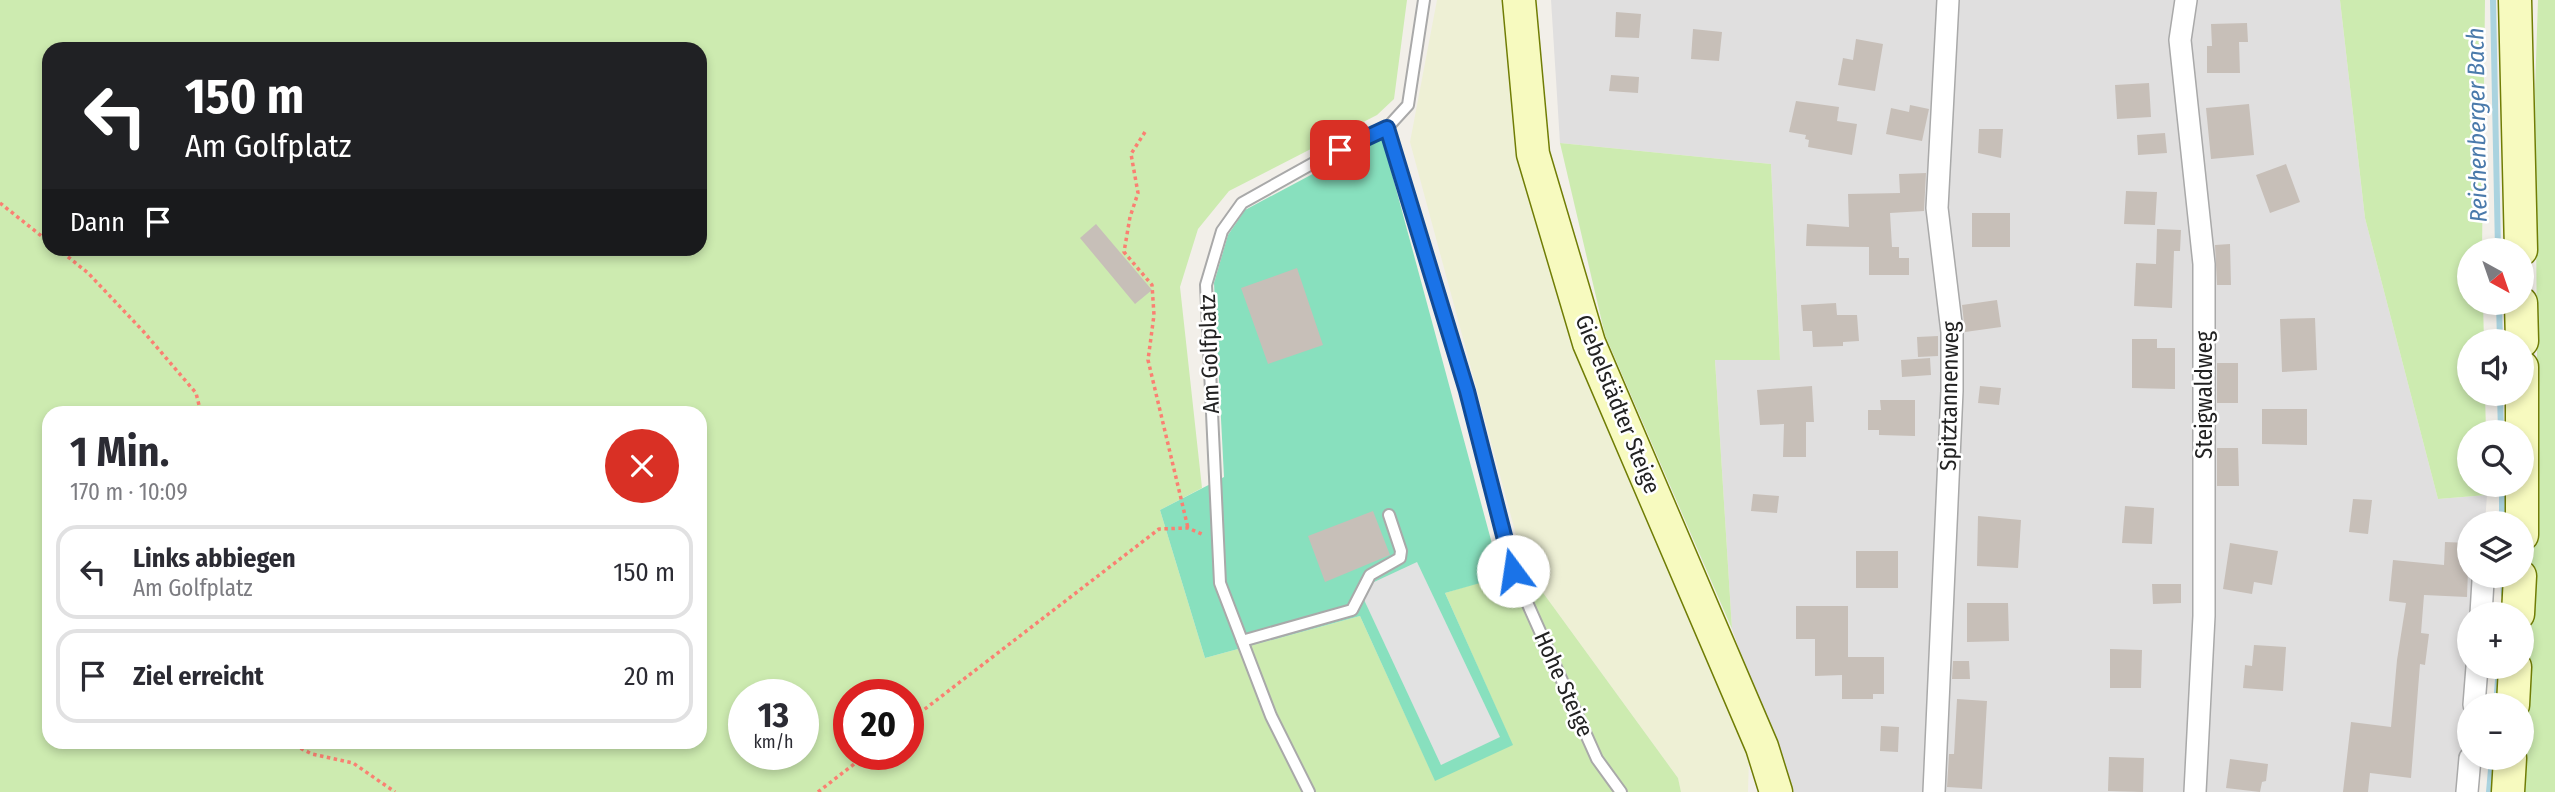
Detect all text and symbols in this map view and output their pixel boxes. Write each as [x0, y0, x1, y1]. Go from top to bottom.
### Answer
water label: Reichenberger Bach [2461, 27, 2493, 223]
text: 150 m [185, 67, 304, 126]
icon: left [70, 70, 161, 161]
pin [1310, 120, 1370, 180]
text: Am Golfplatz [185, 127, 351, 165]
icon: arrive [1321, 131, 1359, 169]
icon: arrive [139, 203, 177, 241]
text: Dann [70, 207, 125, 238]
north arrow [2457, 238, 2534, 315]
map controls [2457, 238, 2534, 770]
street label: Am Golfplatz [1193, 294, 1225, 414]
street label: Giebelstädter Steige [1569, 311, 1667, 497]
street label: Spitztannenweg [1934, 321, 1964, 471]
button: sound [2457, 329, 2534, 406]
street label: Steigwaldweg [2190, 331, 2218, 459]
button: search [2457, 420, 2534, 497]
text: 1 Min. [70, 427, 169, 477]
button: close [605, 429, 679, 503]
text: 170 m · 10:09 [70, 478, 188, 506]
button: layers [2457, 511, 2534, 588]
position arrow [1476, 534, 1550, 608]
text: Links abbiegen [133, 543, 296, 574]
icon: left [74, 553, 112, 591]
text: 150 m [613, 557, 675, 588]
text: Am Golfplatz [133, 574, 253, 602]
button: + [2457, 602, 2534, 679]
street label: Hohe Steige [1528, 627, 1600, 741]
icon: arrive [74, 657, 112, 695]
text: Ziel erreicht [133, 661, 264, 692]
text: 20 m [624, 661, 675, 692]
speed limit sign: 20 [833, 679, 924, 770]
button: − [2457, 693, 2534, 770]
text: 13 [758, 694, 789, 736]
text: km/h [753, 731, 794, 753]

